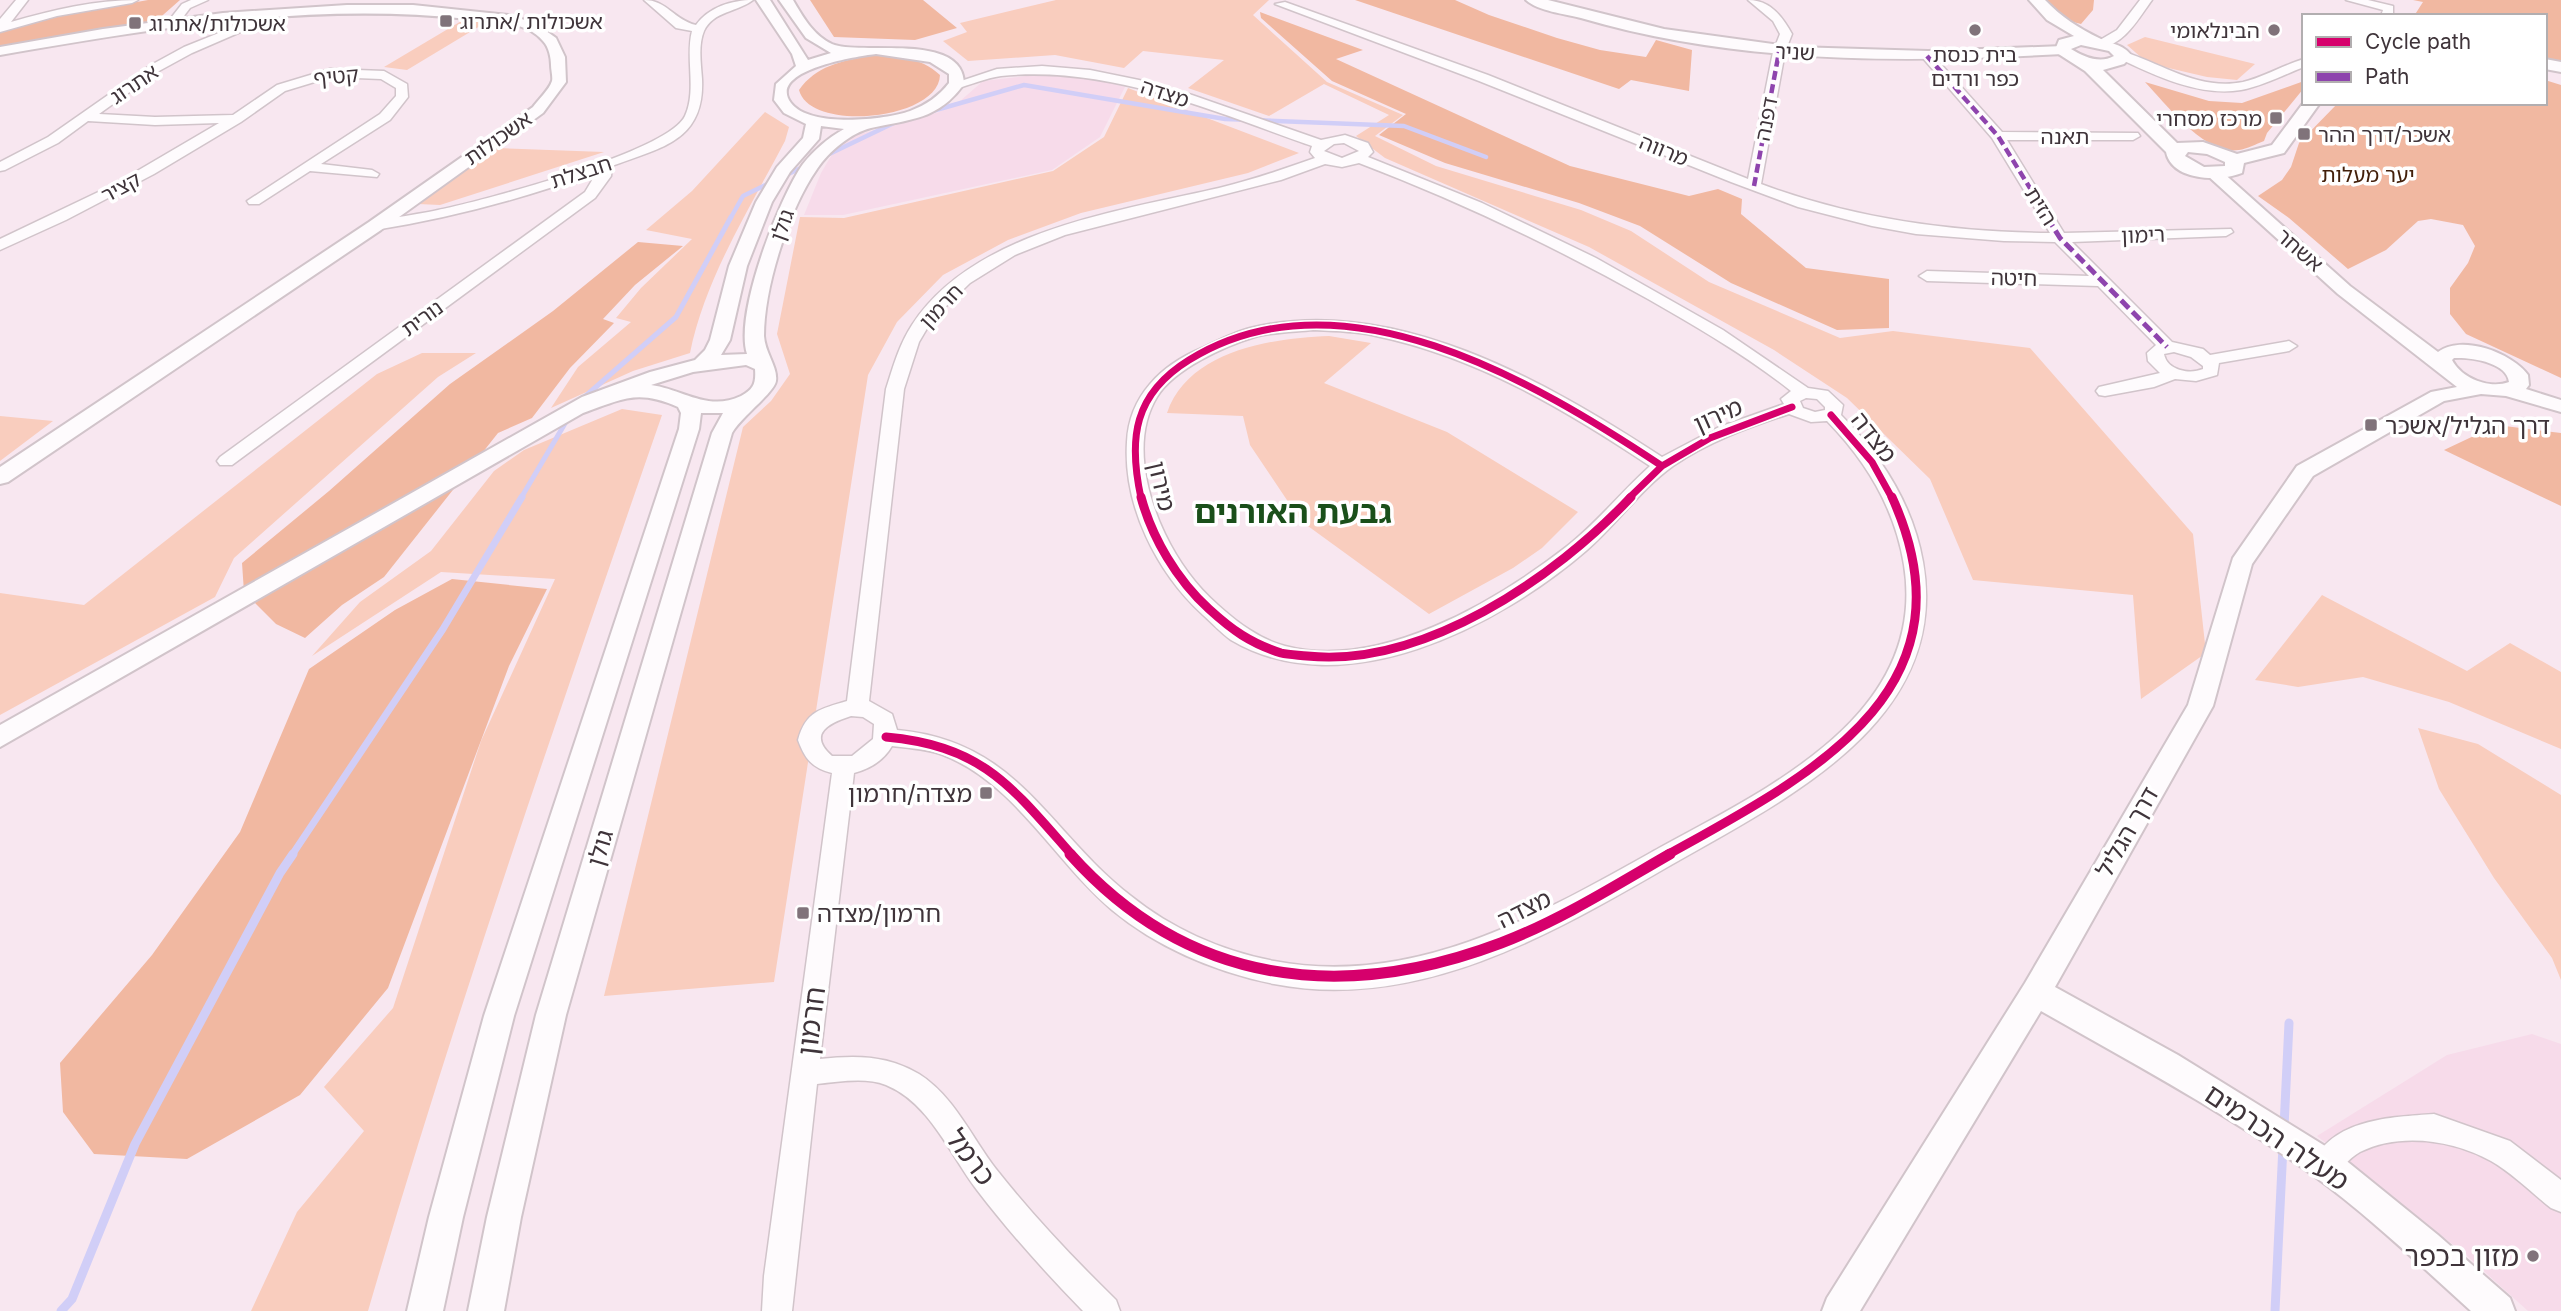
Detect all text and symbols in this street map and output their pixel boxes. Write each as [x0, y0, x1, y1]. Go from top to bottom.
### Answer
place label: אשכולות /אתרוג [460, 9, 603, 34]
place label: אשכולות/אתרוג [149, 11, 286, 36]
marker: אשכולות /אתרוג [438, 13, 454, 29]
legend [2302, 14, 2547, 105]
marker: אשכולות/אתרוג [127, 15, 143, 31]
place label: הבינלאומי [2170, 18, 2260, 43]
marker: בית כנסת כפר ורדים [1967, 22, 1983, 38]
marker: הבינלאומי [2266, 22, 2282, 38]
text: Cycle path [2365, 29, 2471, 54]
street label: שניר [1774, 38, 1816, 66]
place label: בית כנסת כפר ורדים [1931, 42, 2019, 91]
street label: אתרוג [105, 59, 163, 109]
street label: קטיף [312, 62, 360, 90]
text: Path [2365, 64, 2410, 89]
street label: מצדה [1138, 73, 1192, 113]
street label: דפנה [1749, 95, 1783, 143]
street label: אשכולות [459, 106, 537, 170]
place label: מרכז מסחרי [2156, 106, 2262, 131]
marker: מרכז מסחרי [2268, 110, 2284, 126]
place label: אשכר/דרך ההר [2318, 122, 2451, 147]
street label: תאנה [2041, 124, 2089, 149]
marker: אשכר/דרך ההר [2296, 126, 2312, 142]
street label: מרווה [1636, 129, 1692, 171]
street label: חבצלת [547, 150, 615, 194]
park label: יער מעלות [2321, 162, 2415, 187]
street label: קציר [97, 166, 145, 208]
street label: הזית [2020, 182, 2062, 230]
street label: גולן [765, 206, 799, 244]
street label: רימון [2121, 222, 2165, 248]
street label: אשחר [2272, 223, 2328, 277]
street label: חיטה [1991, 265, 2037, 291]
street label: חרמון [914, 279, 968, 333]
street label: נורית [396, 295, 448, 341]
street label: מירון [1689, 392, 1747, 438]
street label: מצדה [1845, 406, 1903, 468]
place label: דרך הגליל/אשכר [2385, 411, 2550, 440]
marker: דרך הגליל/אשכר [2363, 417, 2379, 433]
street label: מירון [1142, 458, 1182, 514]
district label: גבעת האורנים [1194, 492, 1392, 531]
place label: מצדה/חרמון [848, 779, 972, 808]
street label: דרך הגליל [2089, 781, 2165, 883]
marker: מצדה/חרמון [978, 785, 994, 801]
street label: גולן [581, 826, 619, 870]
street label: מצדה [1492, 884, 1556, 934]
place label: חרמון/מצדה [817, 899, 941, 928]
marker: חרמון/מצדה [795, 905, 811, 921]
street label: חרמון [790, 985, 832, 1057]
street label: מעלה הכרמים [2198, 1076, 2356, 1198]
street label: כרמל [939, 1122, 1003, 1192]
place label: מזון בכפר [2405, 1239, 2519, 1273]
marker: מזון בכפר [2525, 1248, 2541, 1264]

